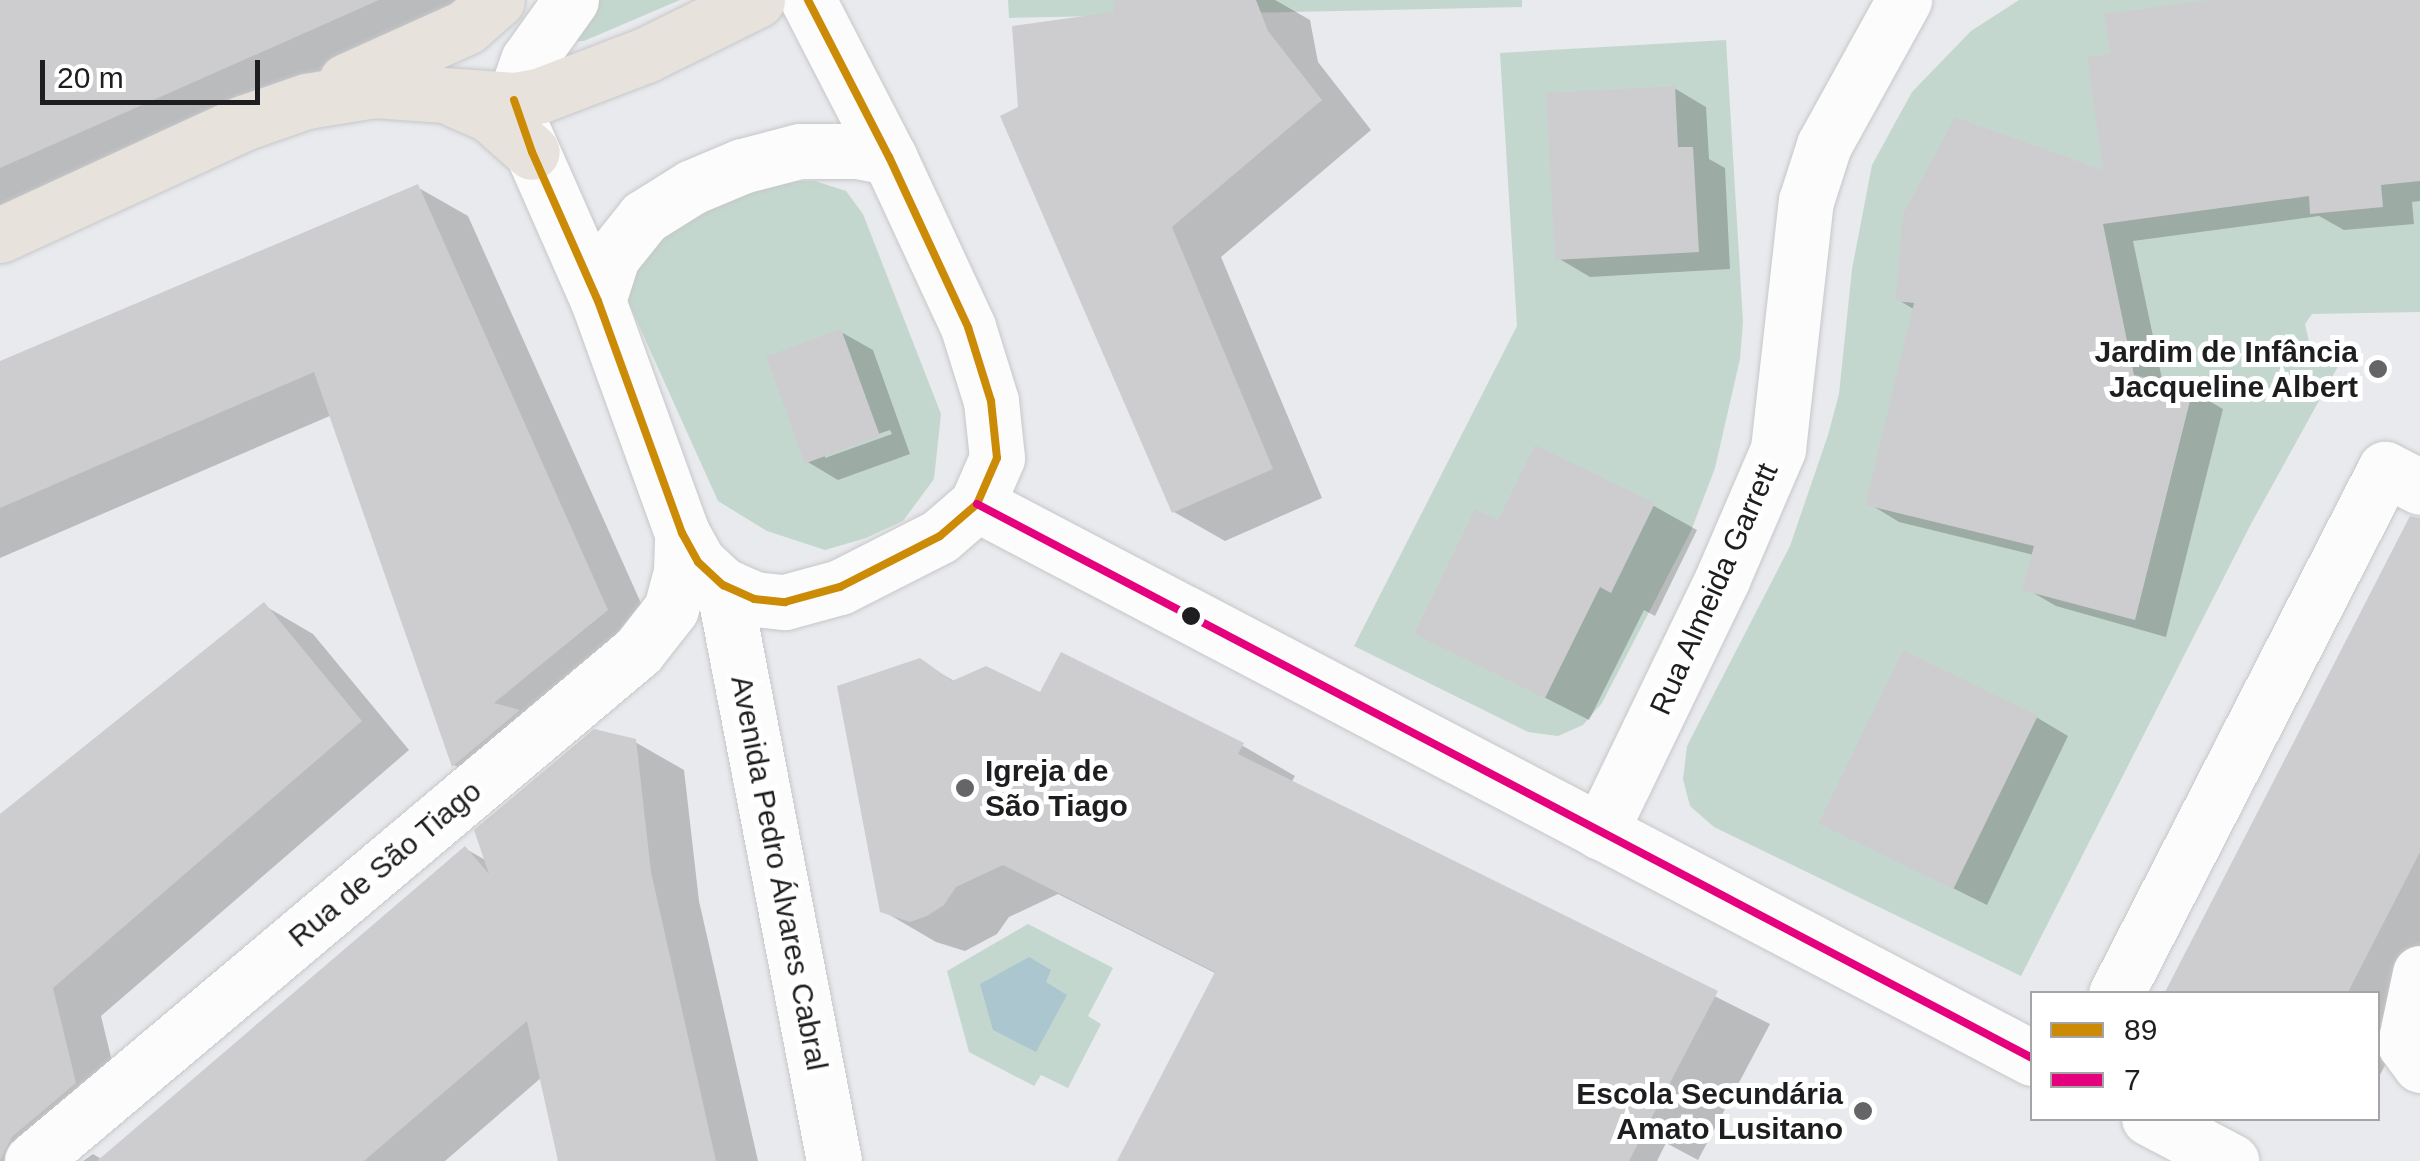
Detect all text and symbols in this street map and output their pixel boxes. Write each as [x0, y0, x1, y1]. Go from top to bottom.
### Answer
scale bar [45, 40, 265, 102]
text: 20 m [57, 61, 124, 94]
place label: Jardim de Infância Jacqueline Albert [2095, 334, 2358, 404]
marker: Jardim de Infância Jacqueline Albert [2367, 358, 2389, 380]
street label: Rua Almeida Garrett [1642, 457, 1786, 721]
unlabelled marker [1181, 606, 1201, 626]
street label: Avenida Pedro Álvares Cabral [723, 673, 835, 1073]
place label: Igreja de São Tiago [985, 753, 1128, 824]
street label: Rua de São Tiago [281, 773, 489, 955]
marker: Igreja de São Tiago [954, 777, 976, 799]
legend [2030, 991, 2380, 1121]
text: 89 [2124, 1013, 2157, 1046]
text: 7 [2124, 1063, 2141, 1096]
place label: Escola Secundária Amato Lusitano [1576, 1076, 1843, 1146]
marker: Escola Secundária Amato Lusitano [1852, 1100, 1874, 1122]

